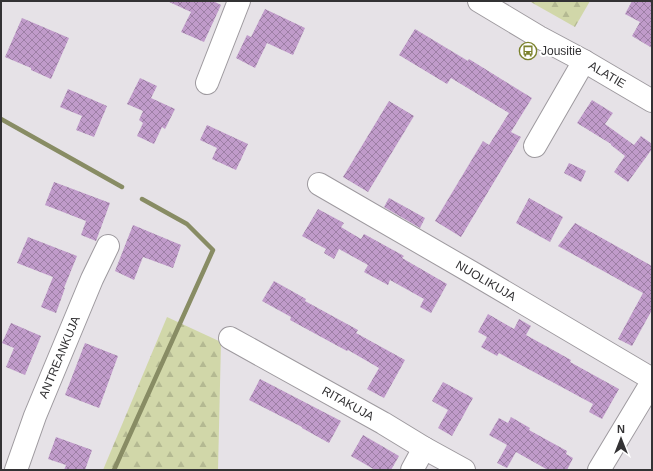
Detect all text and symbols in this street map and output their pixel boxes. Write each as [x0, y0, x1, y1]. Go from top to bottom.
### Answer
bus stop icon: Jousitie [518, 41, 538, 61]
place label: Jousitie [541, 44, 582, 58]
street label: ALATIE [586, 58, 628, 91]
street label: NUOLIKUJA [453, 258, 519, 304]
street label: ANTREANKUJA [36, 314, 83, 401]
street label: RITAKUJA [320, 384, 376, 424]
north arrow [601, 419, 641, 459]
text: N [617, 423, 625, 435]

